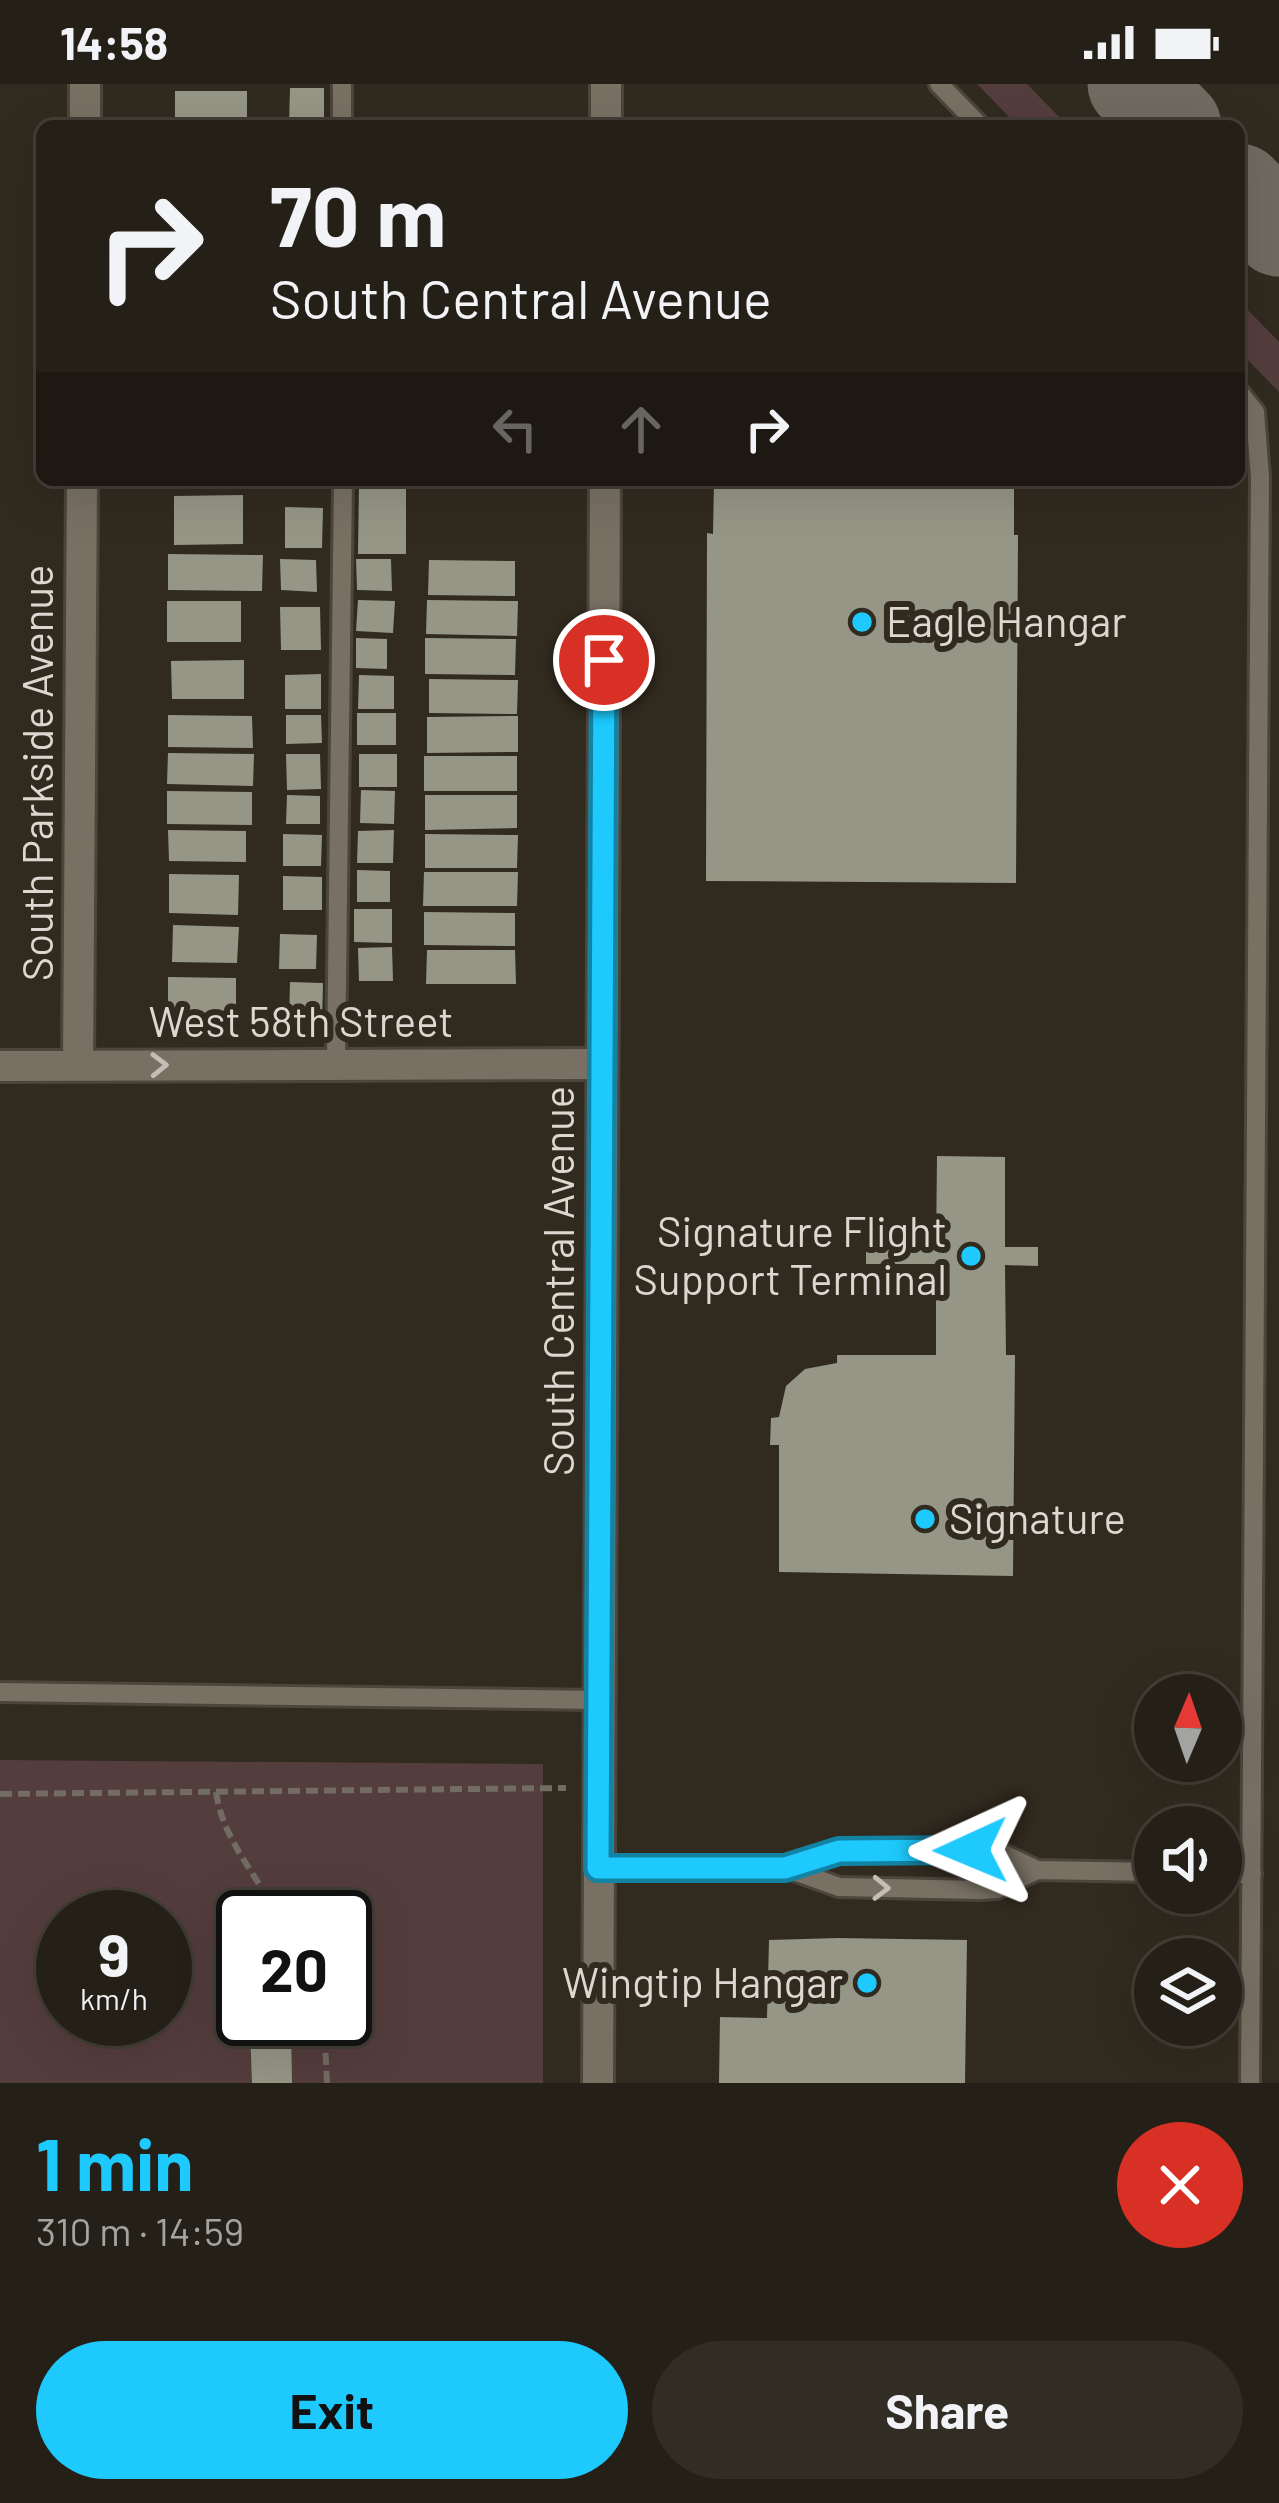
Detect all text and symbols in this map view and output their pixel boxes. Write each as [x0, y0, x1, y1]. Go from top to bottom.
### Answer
text: 14:58 [60, 15, 168, 69]
text: 70 m [270, 163, 446, 264]
icon: right [72, 168, 228, 324]
text: South Central Avenue [270, 265, 772, 330]
icon: left [482, 396, 548, 462]
icon: ahead [608, 396, 674, 462]
icon: right [734, 396, 800, 462]
street label: South Parkside Avenue [11, 565, 61, 981]
place label: Eagle Hangar [886, 595, 1127, 646]
pin [553, 609, 655, 711]
marker: Eagle Hangar [849, 609, 875, 635]
icon: arrive [571, 627, 637, 693]
street label: West 58th Street [148, 995, 454, 1045]
one-way arrow [151, 1052, 169, 1078]
street label: South Central Avenue [532, 1086, 582, 1476]
place label: Signature Flight Support Terminal [634, 1205, 947, 1304]
marker: Signature Flight Support Terminal [958, 1243, 984, 1269]
place label: Signature [949, 1492, 1126, 1543]
marker: Signature [912, 1506, 938, 1532]
north arrow [1134, 1674, 1242, 1782]
map controls [1134, 1674, 1242, 2046]
position arrow [908, 1787, 1034, 1913]
button: sound [1134, 1806, 1242, 1914]
one-way arrow [872, 1874, 891, 1900]
speed limit sign: 20 [216, 1890, 372, 2046]
text: 9 [98, 1917, 130, 1989]
button: layers [1134, 1938, 1242, 2046]
place label: Wingtip Hangar [562, 1956, 843, 2007]
marker: Wingtip Hangar [854, 1970, 880, 1996]
text: km/h [80, 1980, 148, 2016]
text: 1 min [36, 2119, 194, 2205]
button: close [1117, 2122, 1243, 2248]
text: 310 m · 14:59 [36, 2207, 244, 2254]
button: Exit [36, 2341, 628, 2479]
button: Share [652, 2341, 1243, 2479]

